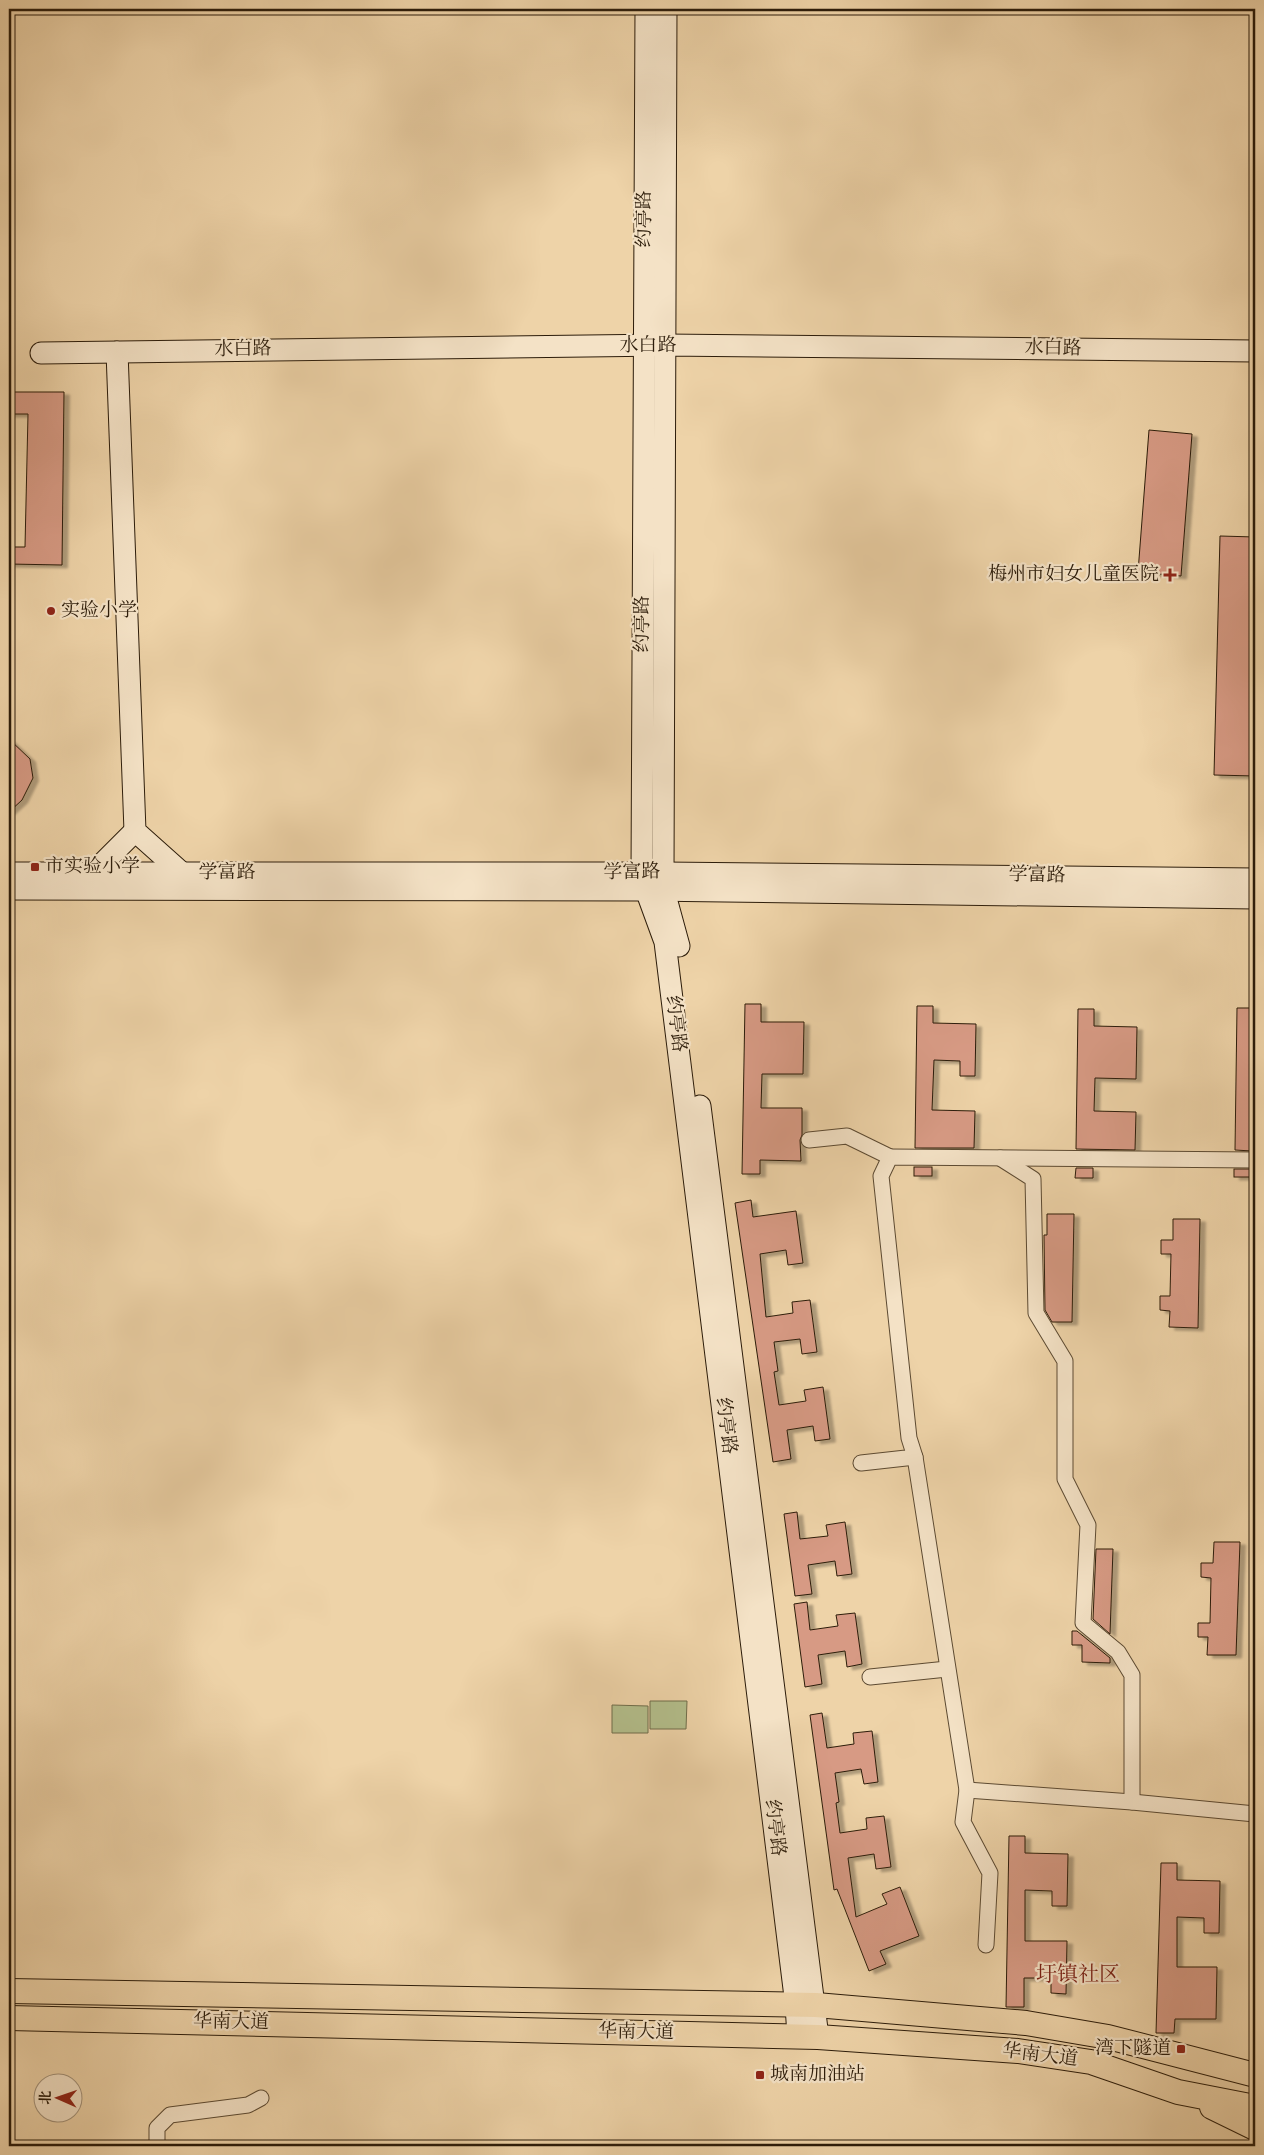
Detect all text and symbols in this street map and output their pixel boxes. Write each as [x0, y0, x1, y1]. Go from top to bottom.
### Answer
street label: 约亭路 [633, 190, 655, 248]
street label: 水白路 [619, 335, 677, 356]
street label: 水白路 [1024, 337, 1082, 359]
street label: 水白路 [214, 338, 272, 360]
place label: 梅州市妇女儿童医院 [988, 563, 1159, 585]
marker: 梅州市妇女儿童医院 [1163, 568, 1177, 582]
street label: 约亭路 [631, 595, 653, 653]
place label: 实验小学 [61, 600, 137, 621]
marker: 实验小学 [45, 605, 57, 617]
place label: 市实验小学 [45, 856, 140, 877]
street label: 学富路 [603, 860, 661, 883]
marker: 市实验小学 [29, 861, 41, 873]
street label: 学富路 [198, 861, 256, 883]
street label: 学富路 [1008, 863, 1066, 886]
street label: 约亭路 [662, 994, 691, 1053]
street label: 约亭路 [712, 1396, 741, 1455]
street label: 约亭路 [761, 1798, 790, 1857]
district label: 圩镇社区 [1036, 1963, 1120, 1986]
street label: 华南大道 [193, 2010, 269, 2033]
street label: 华南大道 [598, 2020, 674, 2043]
place label: 湾下隧道 [1095, 2037, 1171, 2059]
street label: 华南大道 [1001, 2039, 1079, 2070]
marker: 湾下隧道 [1175, 2043, 1187, 2055]
place label: 城南加油站 [770, 2063, 865, 2085]
marker: 城南加油站 [754, 2069, 766, 2081]
north arrow [32, 2072, 82, 2122]
text: 北 [38, 2090, 53, 2105]

